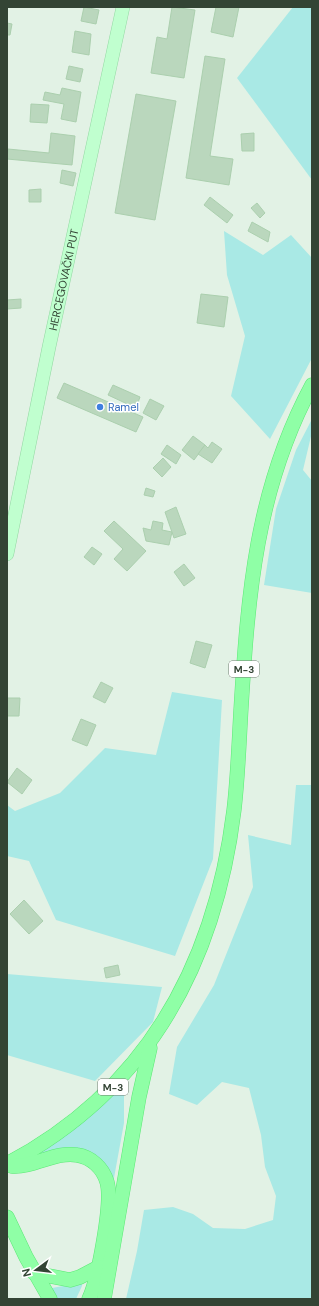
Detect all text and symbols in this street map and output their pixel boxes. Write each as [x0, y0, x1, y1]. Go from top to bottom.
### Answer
street label: HERCEGOVAČKI PUT [46, 228, 81, 332]
place label: Ramel [108, 400, 139, 414]
marker: Ramel [95, 402, 105, 412]
road number: M-3 [229, 661, 259, 677]
road number: M-3 [98, 1079, 128, 1095]
north arrow [16, 1250, 56, 1290]
text: N [19, 1267, 34, 1278]

